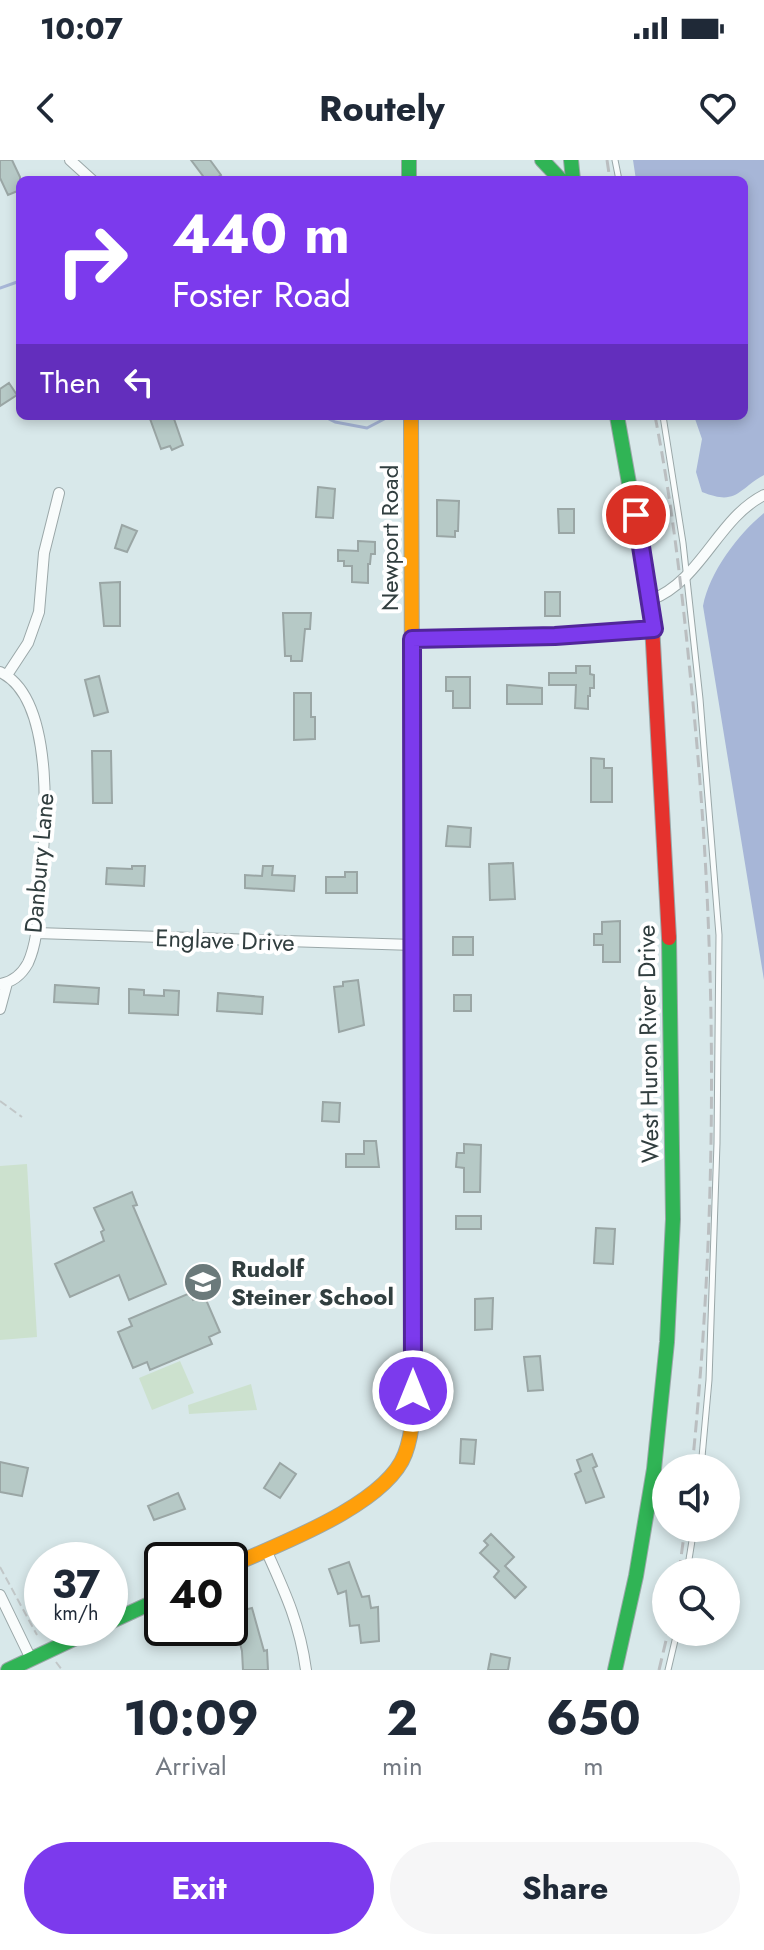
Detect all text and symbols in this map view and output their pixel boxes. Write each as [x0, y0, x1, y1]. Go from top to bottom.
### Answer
text: 10:07 [40, 7, 123, 50]
text: Routely [319, 82, 445, 134]
icon: back [24, 86, 68, 130]
icon: heart [696, 86, 740, 130]
text: 440 m [172, 193, 350, 274]
icon: right [40, 208, 144, 312]
text: Foster Road [172, 268, 351, 320]
icon: left [117, 360, 161, 404]
text: Then [40, 361, 101, 404]
street label: Newport Road [372, 465, 407, 611]
pin [602, 481, 670, 549]
icon: arrive [614, 493, 658, 537]
street label: Danbury Lane [15, 791, 63, 935]
street label: Englave Drive [155, 920, 295, 960]
street label: West Huron River Drive [628, 925, 668, 1163]
place label: Rudolf Steiner School [231, 1251, 394, 1314]
school or university icon: Rudolf Steiner School [182, 1261, 224, 1303]
position arrow [371, 1349, 455, 1433]
map controls [652, 1454, 740, 1646]
button: sound [652, 1454, 740, 1542]
speed limit sign: 40 [144, 1542, 248, 1646]
text: 37 [52, 1555, 100, 1613]
button: search [652, 1558, 740, 1646]
text: km/h [53, 1599, 99, 1628]
text: 10:09 [123, 1684, 259, 1753]
text: 2 [387, 1684, 418, 1753]
text: 650 [546, 1684, 641, 1753]
text: Arrival [155, 1747, 227, 1785]
text: min [382, 1747, 423, 1785]
text: m [583, 1747, 603, 1785]
button: Exit [24, 1842, 374, 1934]
button: Share [390, 1842, 740, 1934]

